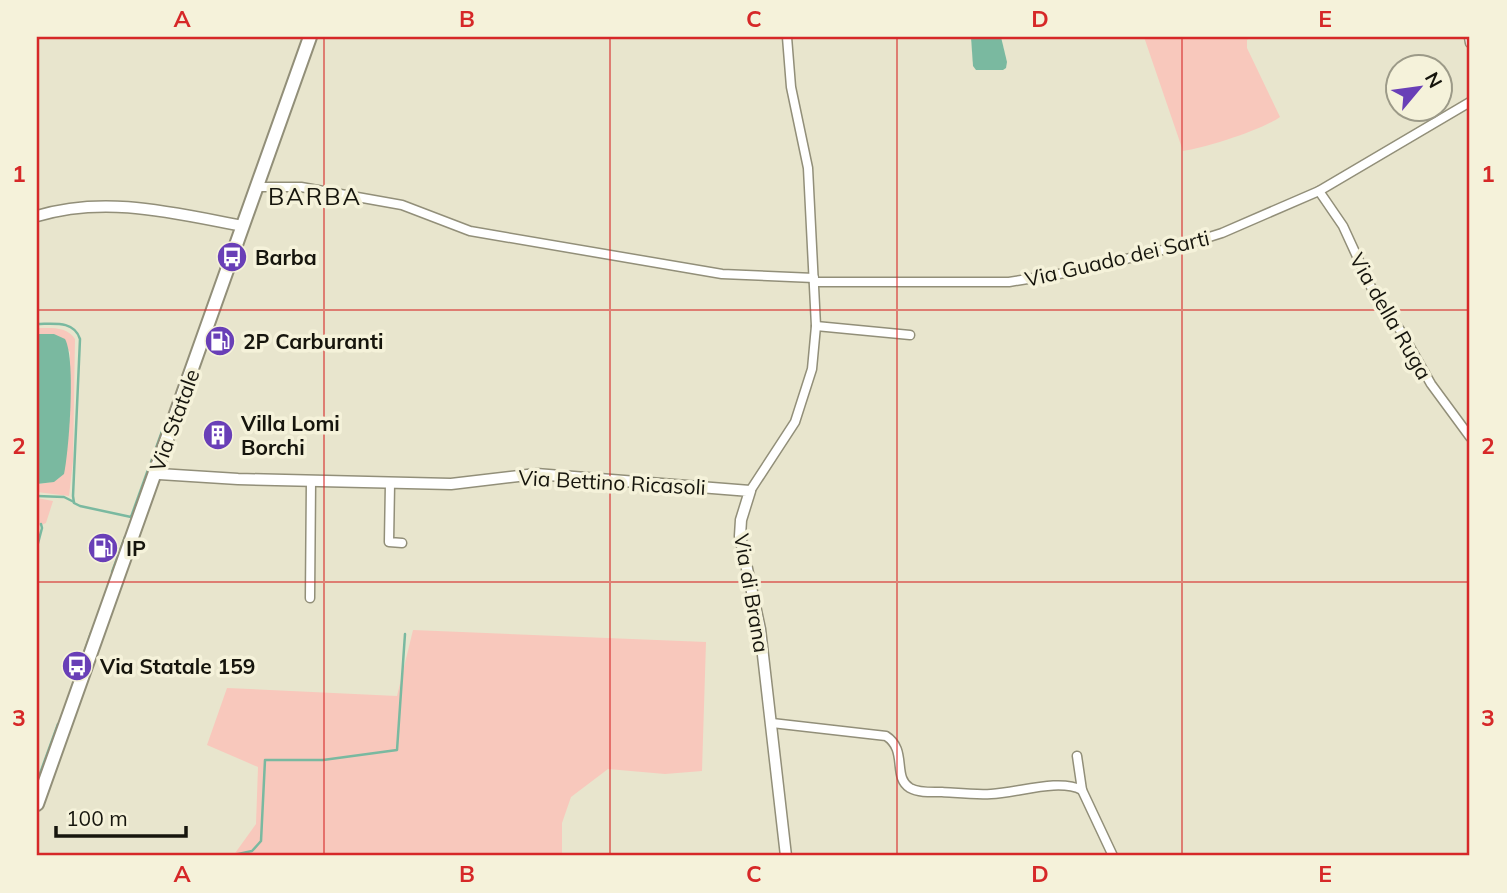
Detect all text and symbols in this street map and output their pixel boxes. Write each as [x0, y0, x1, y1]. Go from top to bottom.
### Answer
text: A [173, 4, 191, 33]
text: B [459, 4, 475, 33]
text: C [746, 4, 762, 33]
text: D [1031, 4, 1049, 33]
text: E [1318, 4, 1332, 33]
north arrow [1384, 52, 1454, 122]
text: N [1420, 68, 1448, 92]
text: 1 [12, 159, 26, 188]
text: 1 [1481, 159, 1495, 188]
district label: BARBA [268, 181, 362, 211]
street label: Via Guado dei Sarti [1022, 224, 1212, 292]
bus stop icon: Barba [215, 240, 249, 274]
place label: Barba [255, 244, 317, 270]
street label: Via della Ruga [1344, 248, 1438, 384]
fuel station icon: 2P Carburanti [203, 324, 237, 358]
place label: 2P Carburanti [243, 328, 383, 354]
street label: Via Statale [143, 365, 205, 475]
place label: Villa Lomi Borchi [240, 410, 340, 460]
building icon: Villa Lomi Borchi [201, 418, 235, 452]
text: 2 [12, 431, 26, 460]
text: 2 [1481, 431, 1495, 460]
street label: Via Bettino Ricasoli [518, 464, 706, 500]
fuel station icon: IP [86, 531, 120, 565]
street label: Via di Brana [729, 532, 775, 654]
place label: IP [126, 535, 146, 561]
bus stop icon: Via Statale 159 [60, 649, 94, 683]
place label: Via Statale 159 [99, 653, 255, 679]
text: 3 [12, 703, 26, 732]
text: 3 [1481, 703, 1495, 732]
scale bar [56, 795, 186, 839]
text: 100 m [66, 805, 128, 831]
text: A [173, 859, 191, 888]
text: B [459, 859, 475, 888]
text: C [746, 859, 762, 888]
text: D [1031, 859, 1049, 888]
text: E [1318, 859, 1332, 888]

